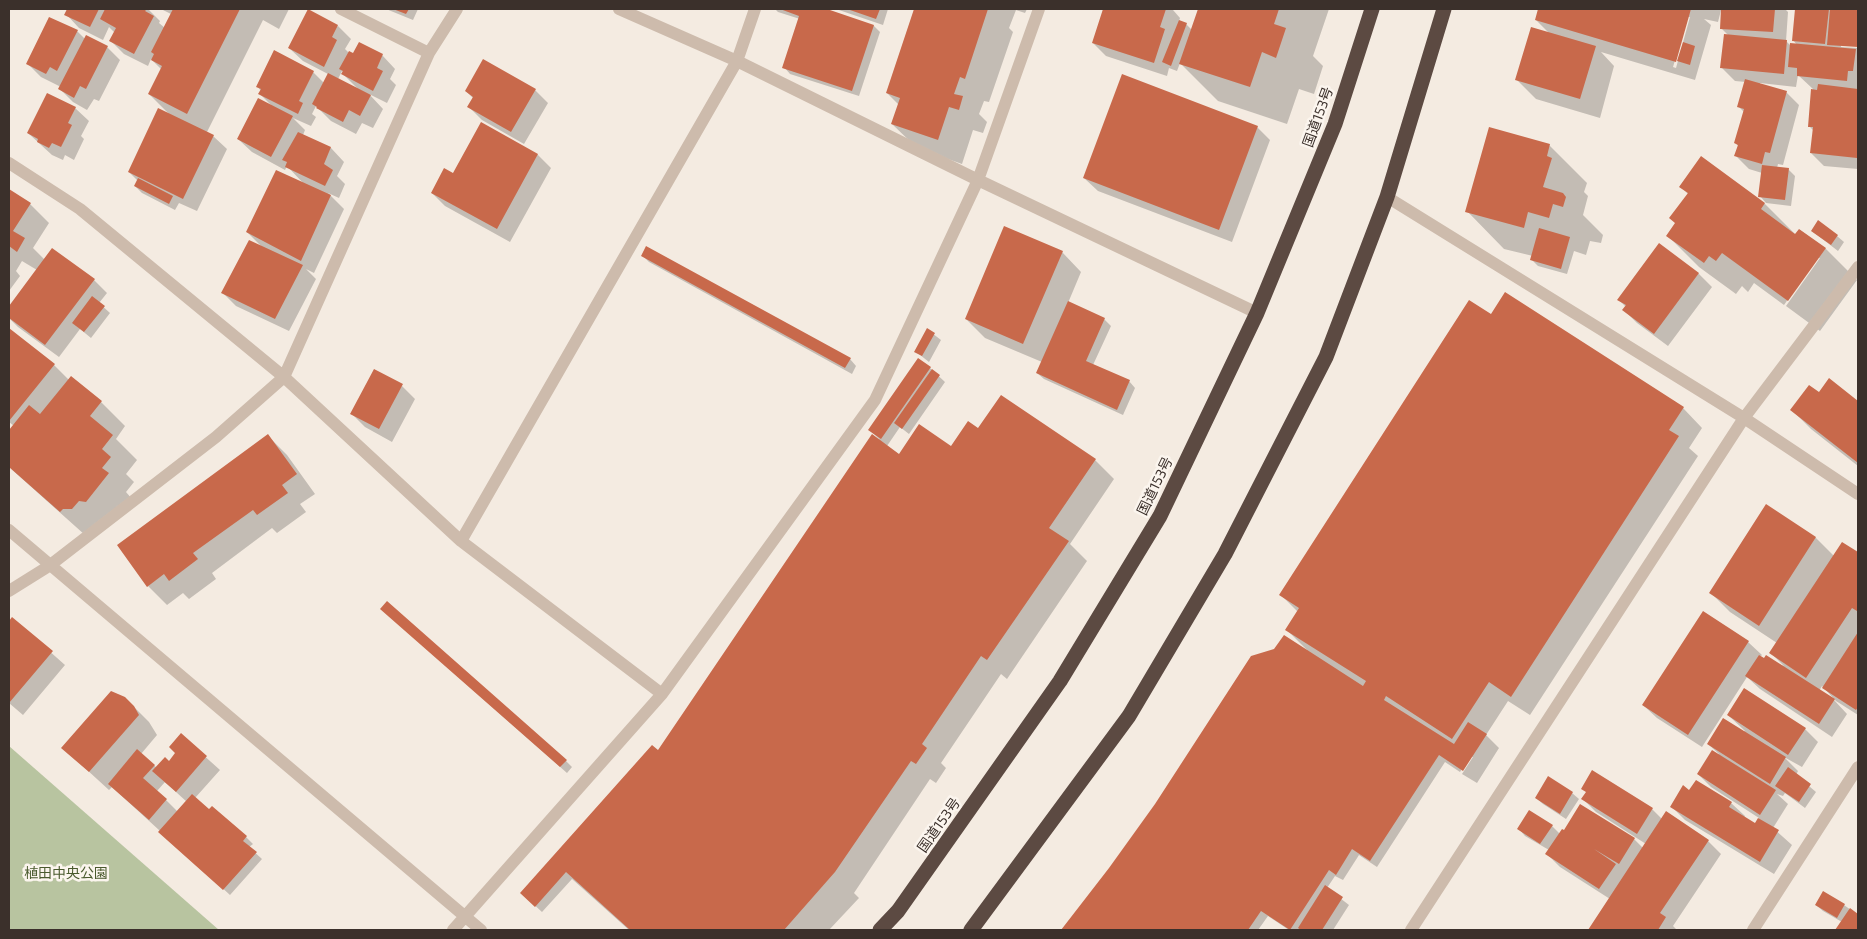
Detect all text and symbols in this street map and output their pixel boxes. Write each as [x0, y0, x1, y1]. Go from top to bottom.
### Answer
street label: 国道153号 [1299, 85, 1337, 149]
street label: 国道153号 [1134, 454, 1176, 518]
street label: 国道153号 [914, 794, 964, 856]
park label: 植田中央公園 [24, 865, 108, 881]

